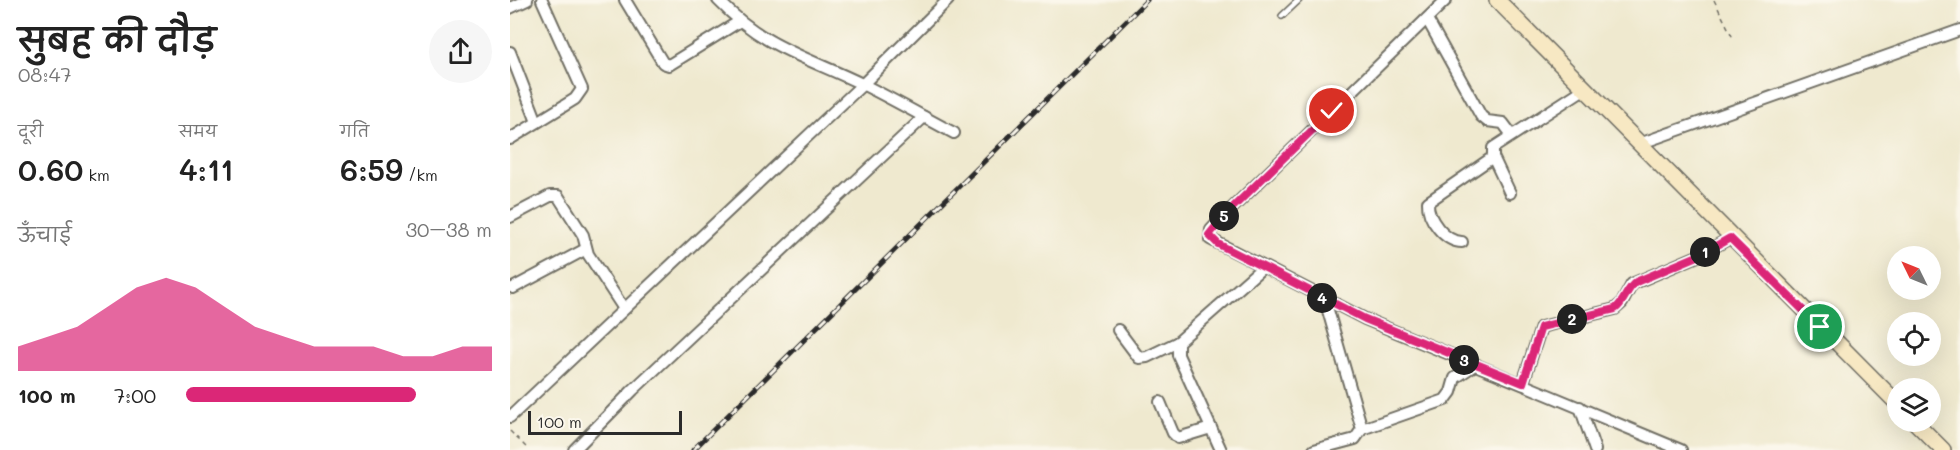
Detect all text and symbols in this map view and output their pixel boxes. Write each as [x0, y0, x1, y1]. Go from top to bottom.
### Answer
text: सुबह की दौड़ [18, 17, 216, 60]
button: share [429, 20, 492, 83]
text: 08:47 [18, 61, 72, 87]
pin [1306, 85, 1357, 136]
icon: check [1315, 94, 1348, 127]
text: दूरी [18, 120, 43, 141]
text: समय [179, 120, 217, 141]
text: गति [340, 120, 369, 141]
text: 0.60 [18, 149, 83, 189]
text: 4:11 [179, 149, 234, 189]
text: 6:59 [340, 149, 403, 189]
text: km [83, 164, 110, 185]
text: /km [403, 164, 438, 185]
pin: 5 [1209, 201, 1239, 231]
text: 5 [1219, 205, 1229, 226]
text: 30–38 m [405, 216, 492, 242]
text: ऊँचाई [18, 221, 72, 247]
pin: 1 [1690, 237, 1720, 267]
text: 1 [1701, 241, 1709, 262]
north arrow [1887, 246, 1941, 300]
map controls [1887, 246, 1941, 432]
pin: 4 [1307, 283, 1337, 313]
text: 4 [1317, 287, 1327, 308]
pin [1794, 301, 1845, 352]
pin: 2 [1557, 304, 1587, 334]
text: 2 [1568, 308, 1576, 329]
icon: arrive [1803, 310, 1836, 343]
button: locate [1887, 312, 1941, 366]
pin: 3 [1449, 345, 1479, 375]
text: 3 [1459, 349, 1469, 370]
button: layers [1887, 378, 1941, 432]
text: 100 m [18, 382, 76, 408]
text: 7:00 [114, 382, 156, 408]
scale bar [528, 408, 682, 436]
text: 100 m [537, 411, 582, 432]

